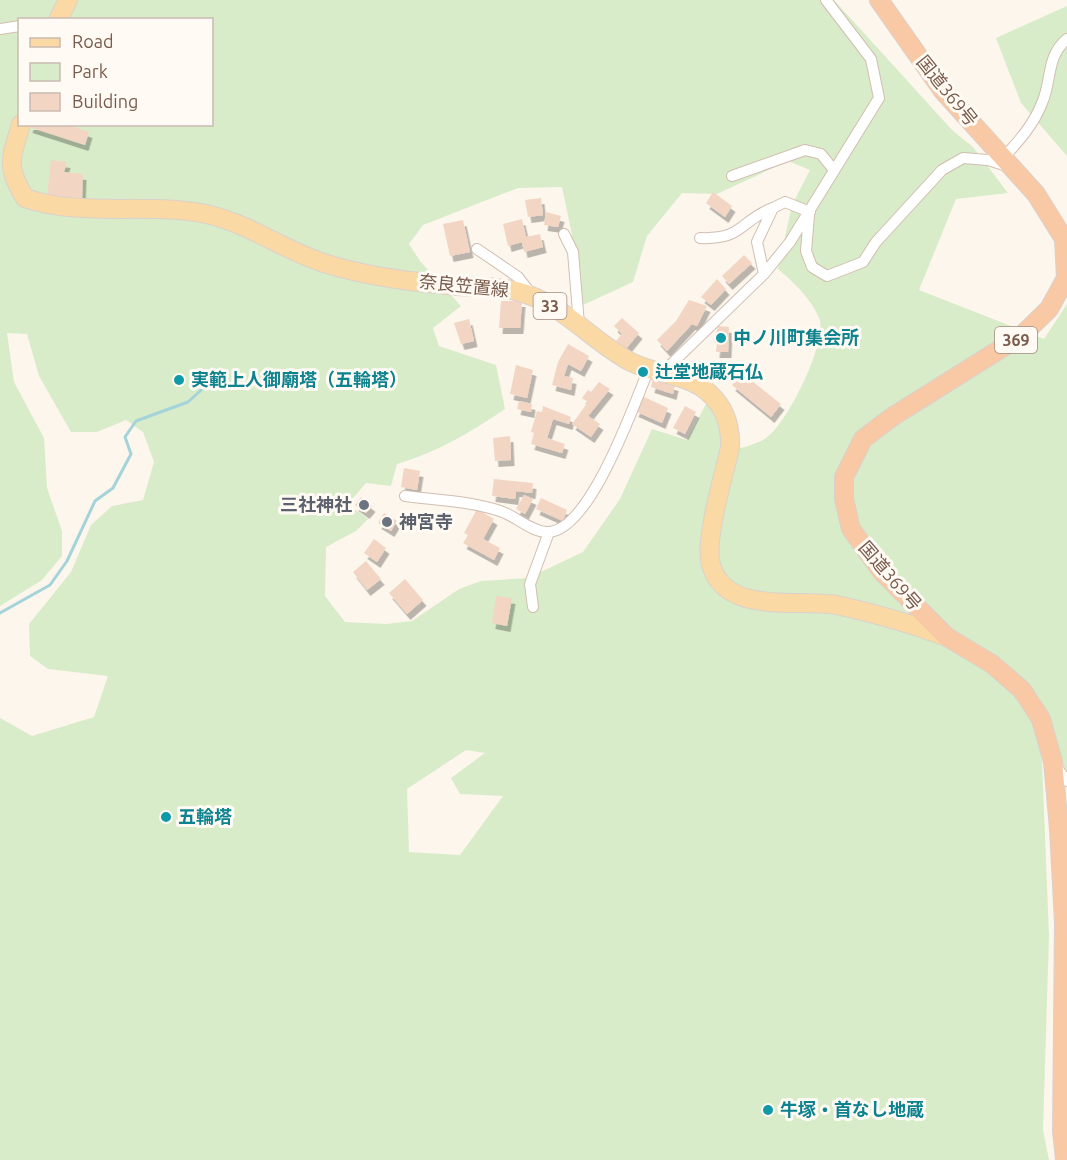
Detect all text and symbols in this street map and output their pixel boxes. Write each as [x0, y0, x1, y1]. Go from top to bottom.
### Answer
legend [18, 18, 213, 126]
text: Road [72, 31, 114, 51]
street label: 国道369号 [913, 51, 982, 129]
text: Park [72, 61, 108, 81]
text: Building [72, 91, 138, 111]
street label: 奈良笠置線 [418, 270, 510, 300]
road number: 33 [534, 293, 566, 319]
place label: 中ノ川町集会所 [733, 327, 859, 347]
road number: 369 [995, 327, 1037, 353]
marker: 中ノ川町集会所 [714, 331, 728, 345]
place label: 辻堂地蔵石仏 [655, 361, 763, 381]
marker: 辻堂地蔵石仏 [636, 365, 650, 379]
place label: 実範上人御廟塔（五輪塔） [191, 369, 407, 389]
marker: 実範上人御廟塔（五輪塔） [172, 373, 186, 387]
place label: 三社神社 [280, 494, 352, 514]
marker: 三社神社 [357, 498, 371, 512]
place label: 神宮寺 [399, 511, 453, 531]
marker: 神宮寺 [380, 515, 394, 529]
street label: 国道369号 [855, 537, 926, 614]
place label: 五輪塔 [178, 806, 232, 826]
marker: 五輪塔 [159, 810, 173, 824]
place label: 牛塚・首なし地蔵 [780, 1099, 924, 1119]
marker: 牛塚・首なし地蔵 [761, 1103, 775, 1117]

